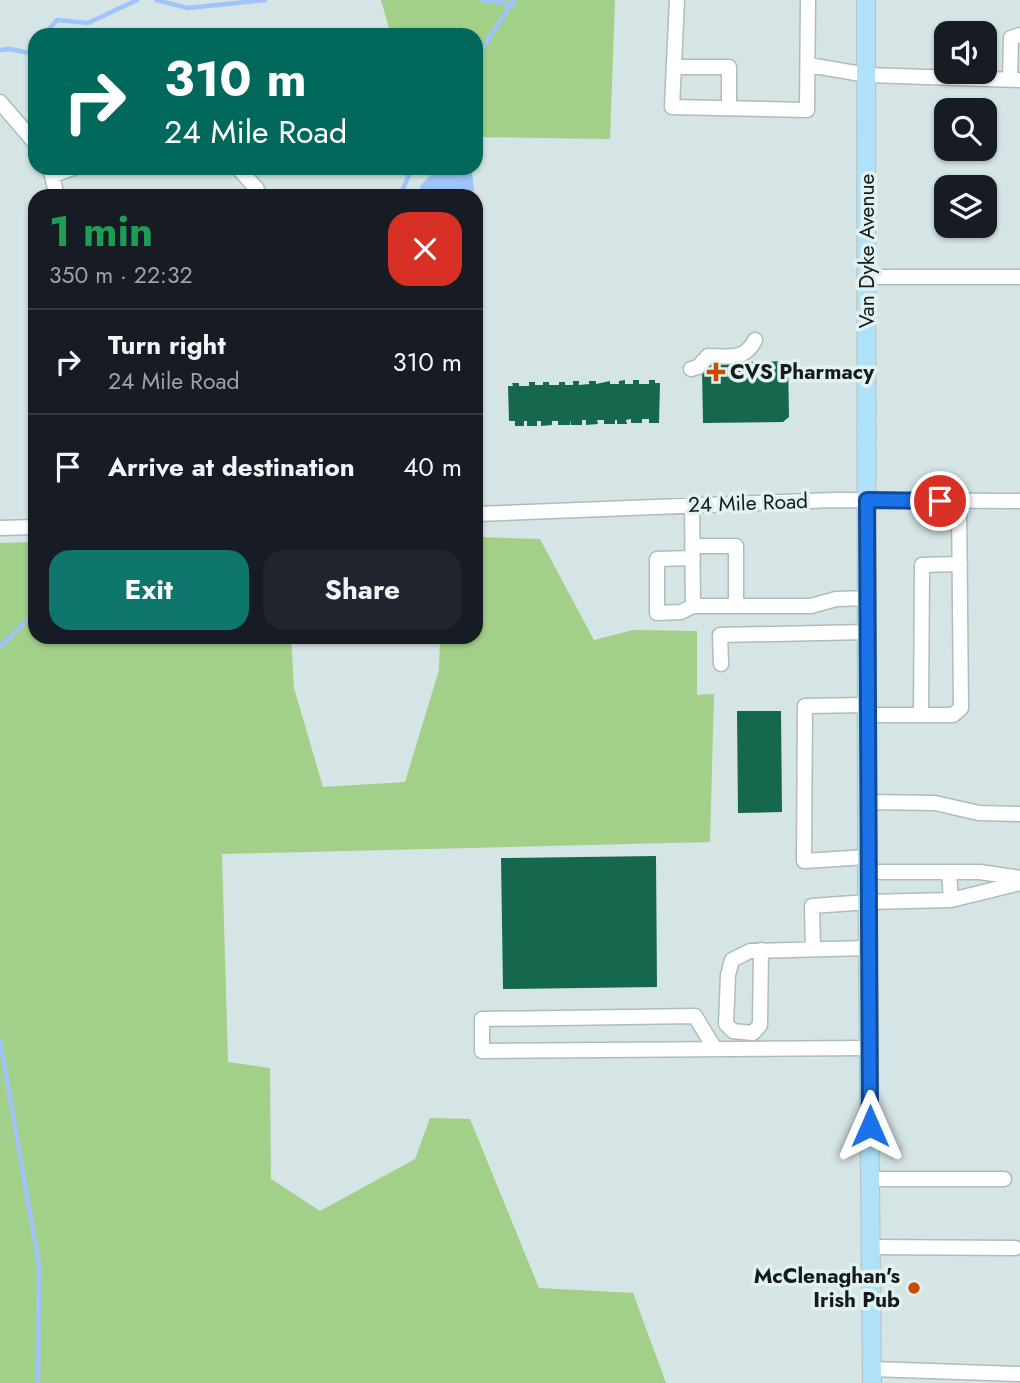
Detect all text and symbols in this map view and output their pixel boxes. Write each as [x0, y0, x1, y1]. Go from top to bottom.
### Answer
map controls [934, 21, 997, 238]
button: sound [934, 21, 997, 84]
text: 310 m [164, 44, 307, 114]
icon: right [49, 56, 140, 147]
button: search [934, 98, 997, 161]
text: 24 Mile Road [164, 109, 347, 155]
street label: Van Dyke Avenue [852, 174, 882, 328]
button: layers [934, 175, 997, 238]
text: 1 min [49, 201, 153, 262]
button: close [388, 212, 462, 286]
text: 350 m · 22:32 [49, 258, 193, 292]
text: Turn right [108, 326, 226, 364]
icon: right [49, 343, 87, 381]
text: 310 m [392, 343, 462, 381]
place label: CVS Pharmacy [730, 357, 875, 387]
text: 24 Mile Road [108, 364, 240, 398]
marker: CVS Pharmacy [708, 364, 724, 380]
icon: arrive [49, 448, 87, 486]
text: Arrive at destination [108, 448, 355, 486]
text: 40 m [403, 448, 462, 486]
pin [910, 471, 970, 531]
icon: arrive [921, 482, 959, 520]
street label: 24 Mile Road [687, 486, 809, 520]
button: Exit [49, 550, 249, 630]
button: Share [263, 550, 462, 630]
position arrow [833, 1089, 907, 1163]
place label: McClenaghan's Irish Pub [754, 1261, 900, 1315]
marker: McClenaghan's Irish Pub [906, 1280, 922, 1296]

